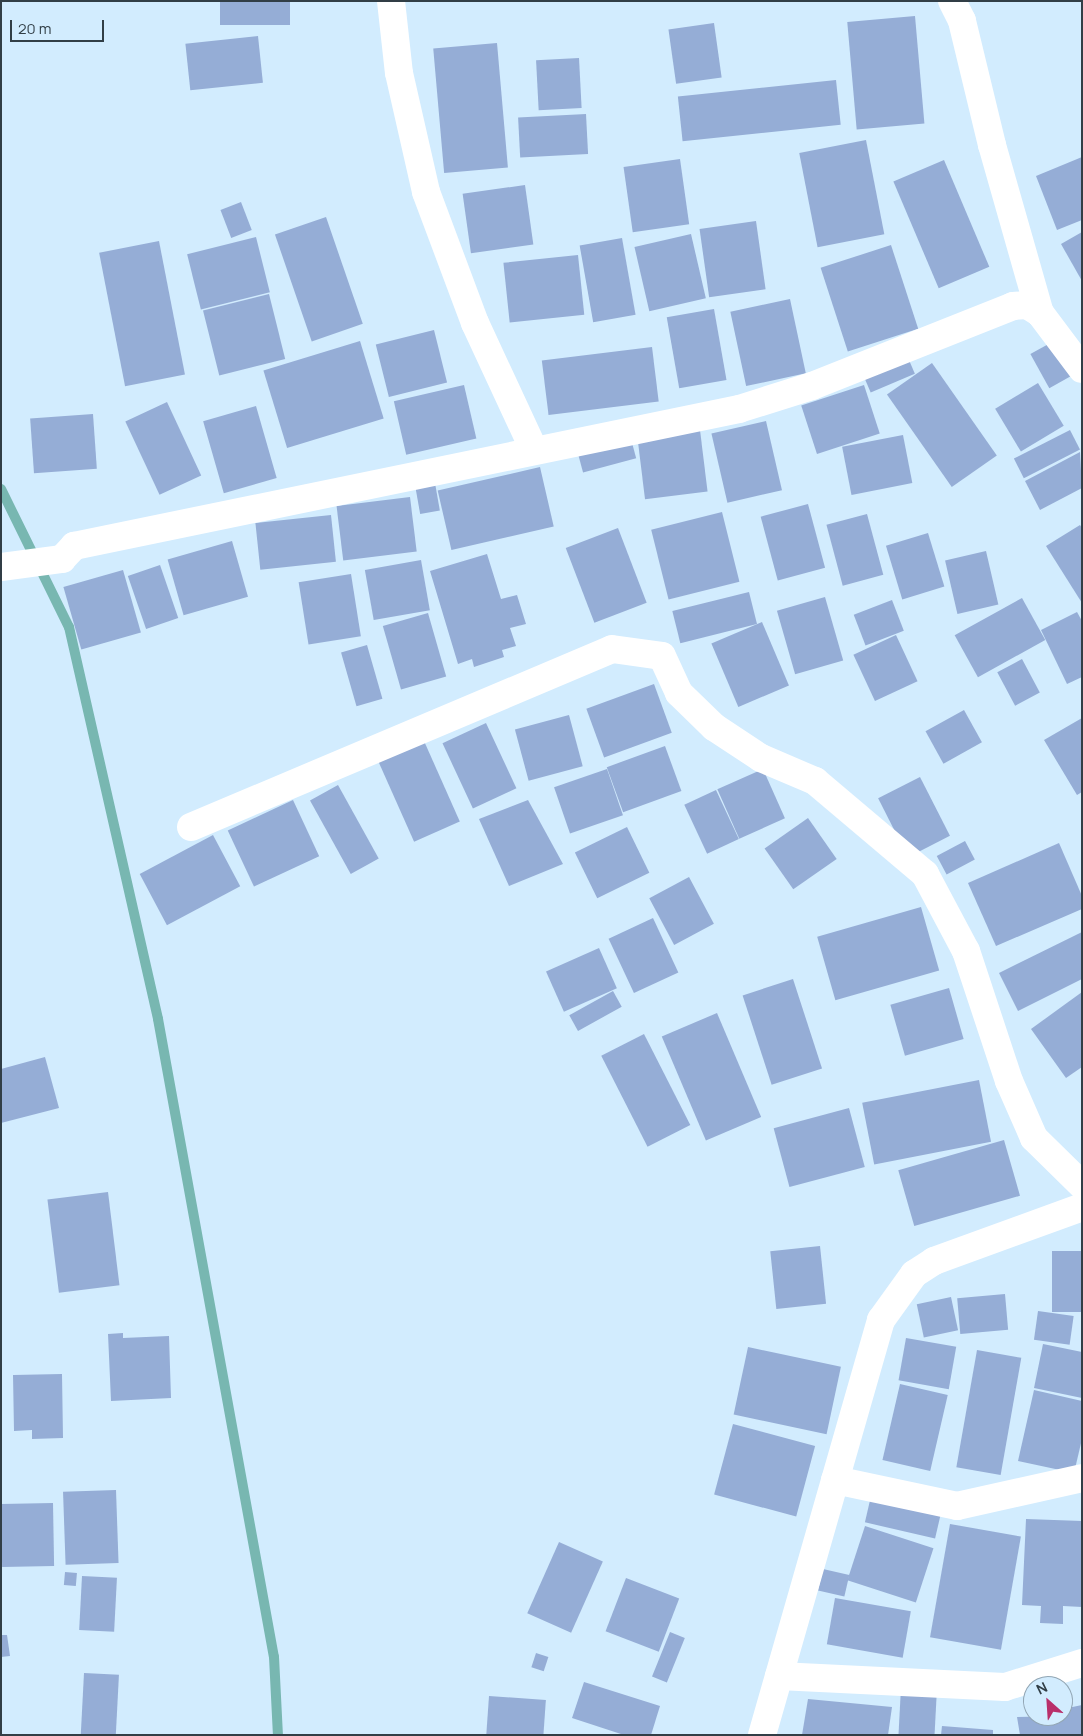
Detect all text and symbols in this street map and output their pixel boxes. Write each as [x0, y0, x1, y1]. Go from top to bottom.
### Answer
scale bar [12, 10, 106, 42]
text: 20 m [18, 18, 51, 39]
north arrow [1023, 1676, 1073, 1726]
text: N [1033, 1677, 1050, 1699]

